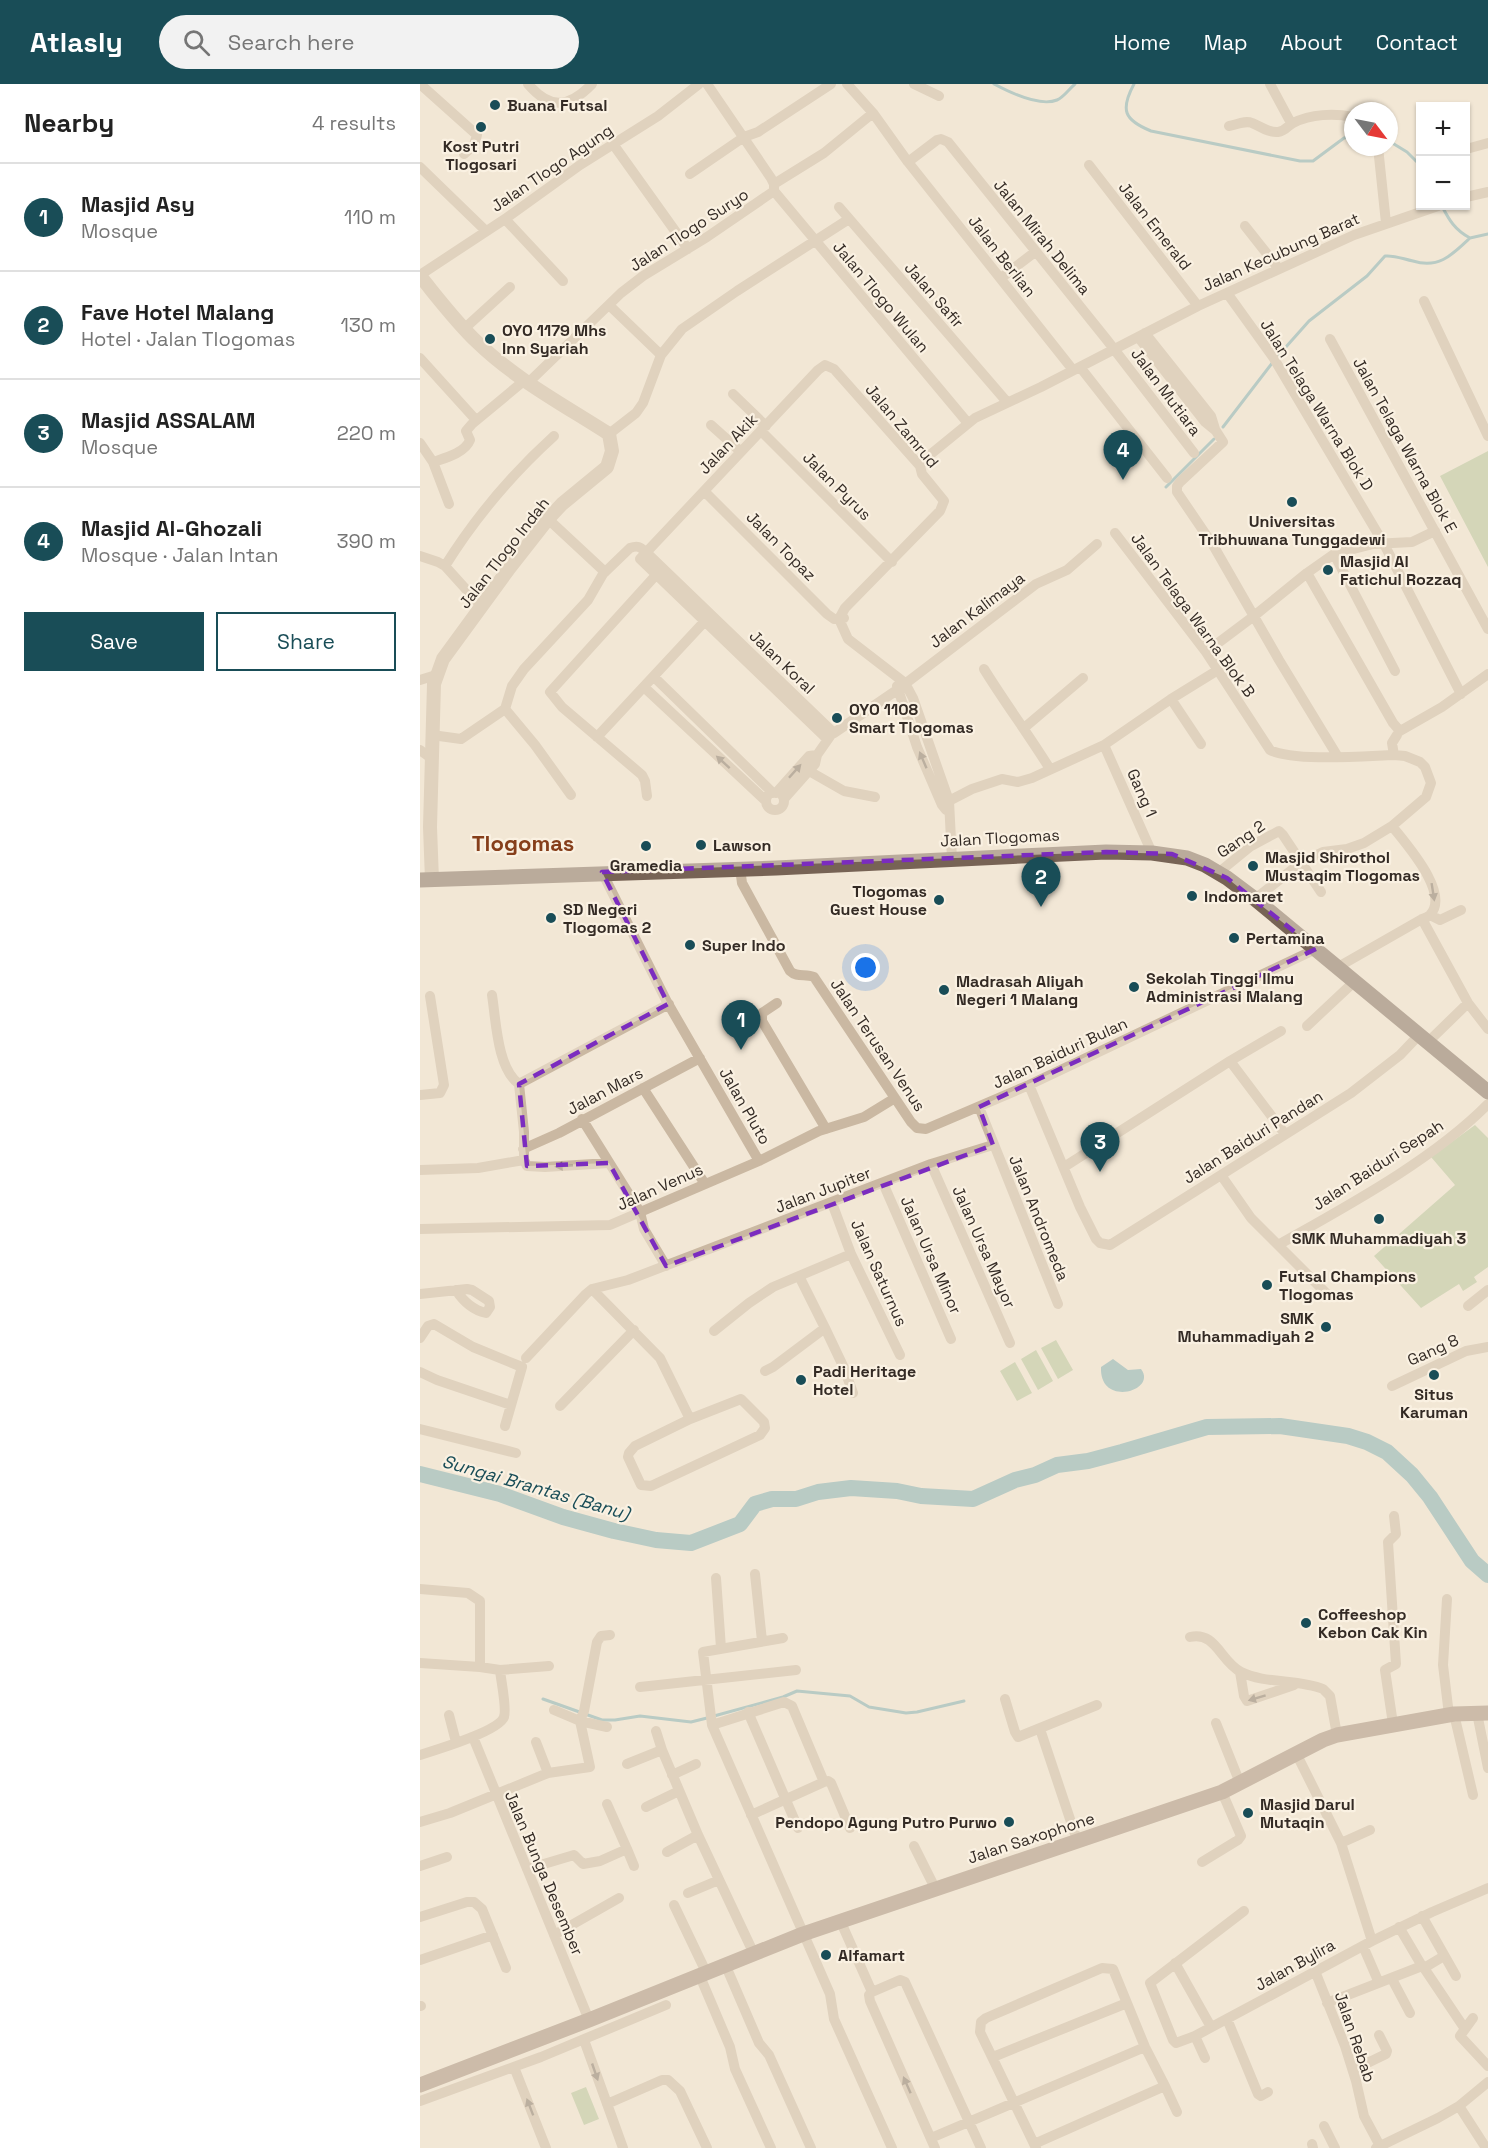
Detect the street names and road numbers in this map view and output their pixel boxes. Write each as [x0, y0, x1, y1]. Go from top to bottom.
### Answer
street label: Jalan Tlogo Agung [487, 119, 617, 217]
street label: Jalan Mirah Delima [989, 175, 1095, 299]
street label: Jalan Emerald [1114, 177, 1196, 275]
street label: Jalan Tlogo Suryo [626, 184, 752, 276]
street label: Jalan Kecubung Barat [1199, 208, 1363, 296]
street label: Jalan Berlian [963, 211, 1041, 301]
street label: Jalan Tlogo Wulan [828, 237, 934, 357]
street label: Jalan Safir [900, 258, 968, 332]
street label: Jalan Telaga Warna Blok D [1256, 315, 1378, 495]
street label: Jalan Mutiara [1126, 344, 1206, 440]
street label: Jalan Telaga Warna Blok E [1348, 354, 1462, 536]
street label: Jalan Zamrud [861, 380, 943, 472]
street label: Jalan Akik [694, 409, 762, 479]
street label: Jalan Pyrus [798, 447, 876, 525]
street label: Jalan Tlogo Indah [454, 493, 554, 613]
street label: Jalan Topaz [742, 507, 820, 585]
street label: Jalan Telaga Warna Blok B [1126, 529, 1260, 701]
street label: Jalan Kalimaya [925, 567, 1029, 653]
street label: Jalan Koral [745, 625, 819, 699]
street label: Gang 1 [1122, 766, 1162, 820]
street label: Gang 2 [1213, 815, 1269, 863]
street label: Jalan Tlogomas [940, 824, 1060, 852]
street label: Jalan Terusan Venus [826, 974, 930, 1116]
street label: Jalan Baiduri Bulan [989, 1013, 1131, 1093]
street label: Jalan Mars [564, 1062, 646, 1120]
street label: Jalan Pluto [715, 1064, 775, 1148]
street label: Jalan Baiduri Pandan [1179, 1085, 1327, 1189]
street label: Jalan Baiduri Sepah [1309, 1115, 1447, 1215]
street label: Jalan Andromeda [1004, 1152, 1074, 1284]
street label: Jalan Venus [614, 1159, 706, 1215]
street label: Jalan Jupiter [772, 1162, 874, 1218]
street label: Jalan Ursa Mayor [948, 1182, 1020, 1312]
street label: Jalan Ursa Minor [896, 1193, 966, 1317]
street label: Jalan Saturnus [846, 1216, 912, 1330]
street label: Gang 8 [1404, 1329, 1462, 1371]
street label: Jalan Bunga Desember [500, 1788, 588, 1958]
street label: Jalan Saxophone [965, 1808, 1097, 1868]
street label: Jalan Bylira [1251, 1934, 1339, 1996]
street label: Jalan Rebab [1330, 1989, 1380, 2085]

